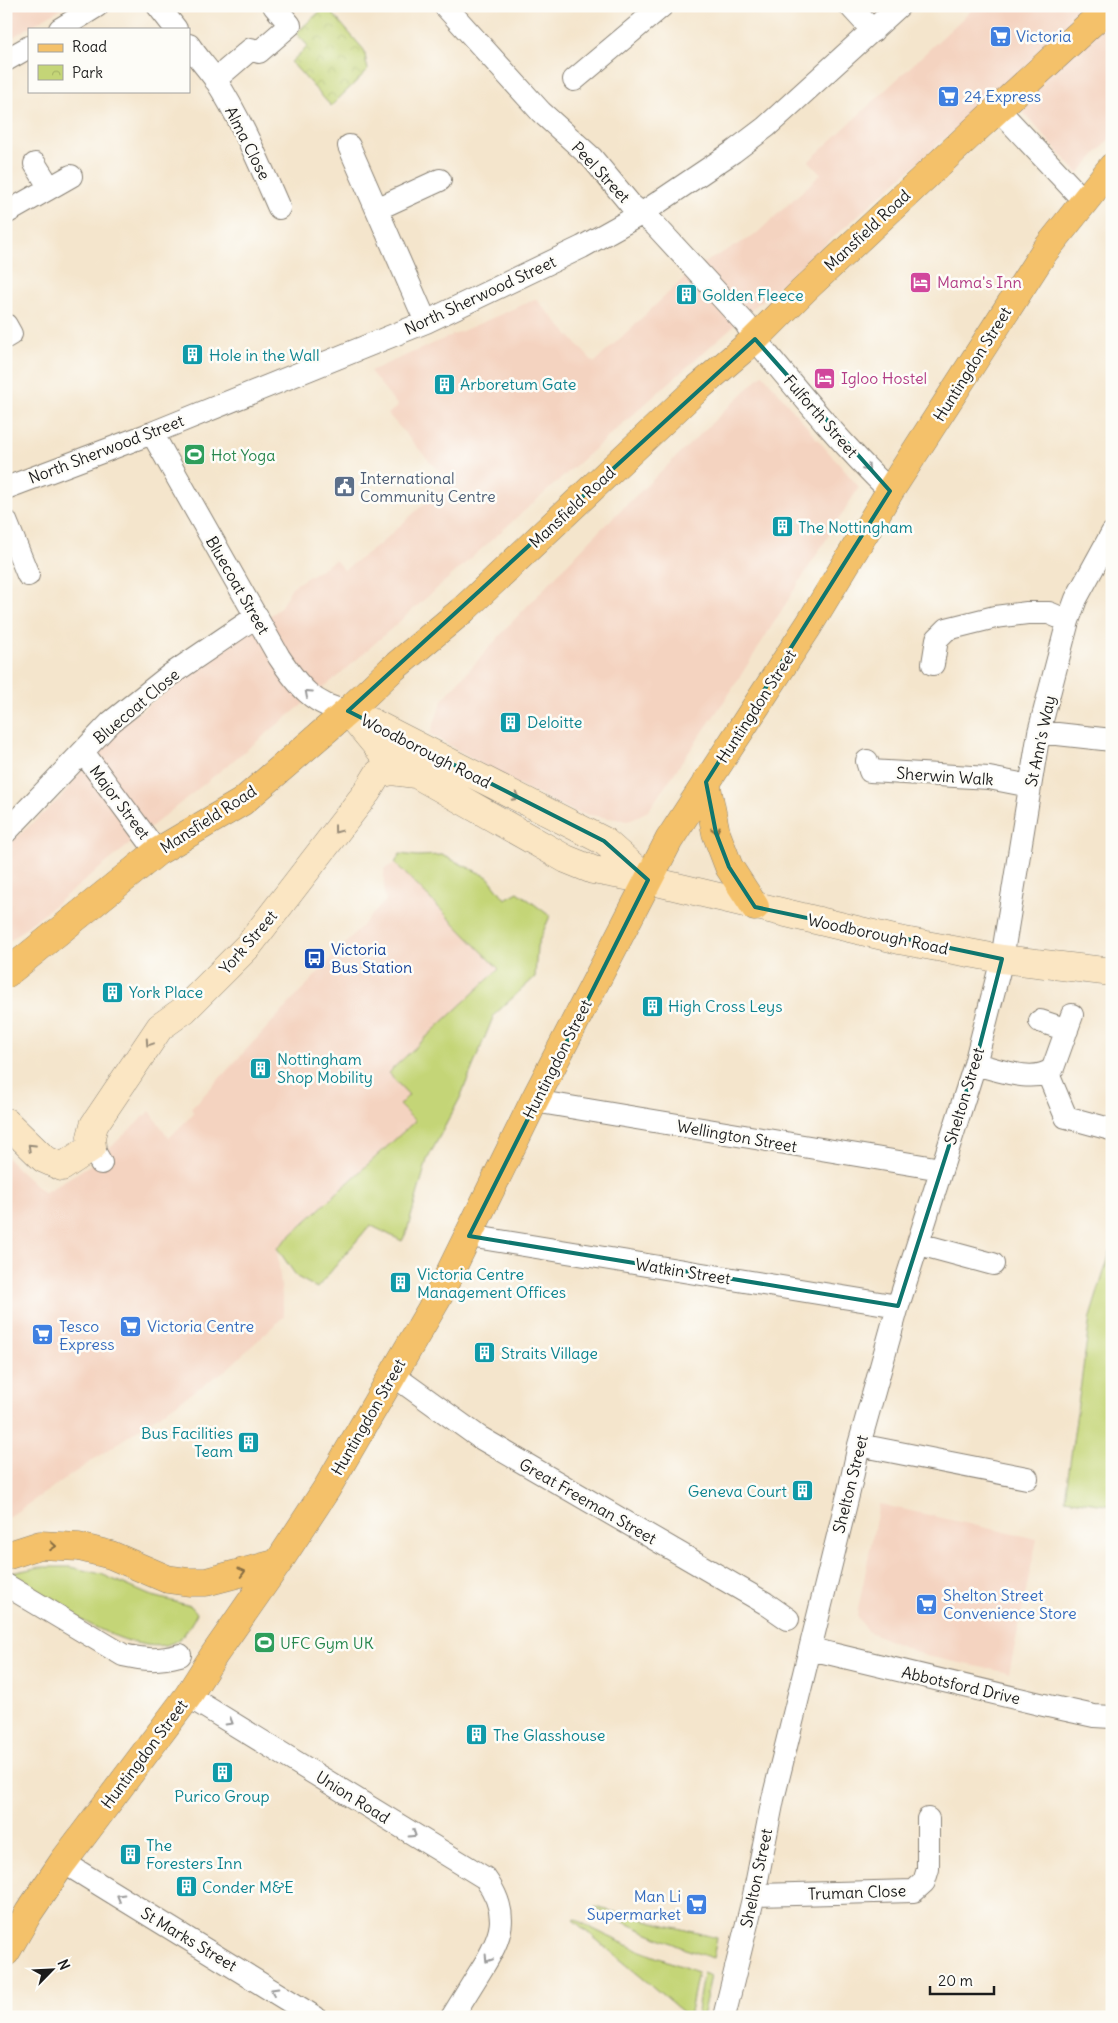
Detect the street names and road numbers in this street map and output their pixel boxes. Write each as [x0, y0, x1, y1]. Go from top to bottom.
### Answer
street label: Alma Close [221, 103, 275, 183]
street label: Peel Street [568, 137, 635, 207]
street label: Mansfield Road [820, 185, 914, 275]
street label: North Sherwood Street [401, 251, 559, 339]
street label: Huntingdon Street [929, 303, 1016, 425]
street label: Fulforth Street [780, 371, 863, 462]
street label: North Sherwood Street [26, 410, 187, 488]
street label: Mansfield Road [525, 462, 619, 552]
street label: Bluecoat Street [202, 532, 274, 638]
street label: Huntingdon Street [712, 645, 800, 767]
street label: Bluecoat Close [89, 664, 183, 748]
street label: St Ann's Way [1021, 694, 1059, 788]
street label: Woodborough Road [358, 710, 494, 792]
street label: Major Street [86, 761, 155, 843]
street label: Sherwin Walk [896, 763, 994, 789]
street label: Mansfield Road [156, 781, 260, 857]
street label: York Street [215, 906, 282, 978]
street label: Woodborough Road [806, 909, 950, 959]
street label: Huntingdon Street [518, 995, 596, 1122]
street label: Shelton Street [940, 1044, 988, 1147]
street label: Wellington Street [675, 1116, 799, 1157]
street label: Watkin Street [634, 1254, 733, 1288]
street label: Huntingdon Street [327, 1355, 410, 1479]
street label: Shelton Street [828, 1432, 872, 1535]
street label: Great Freeman Street [516, 1454, 661, 1549]
street label: Abbotsford Drive [900, 1662, 1022, 1708]
street label: Huntingdon Street [97, 1695, 192, 1812]
street label: Union Road [312, 1766, 394, 1828]
street label: Shelton Street [736, 1826, 776, 1929]
street label: Truman Close [807, 1880, 907, 1904]
street label: St Marks Street [137, 1903, 241, 1976]

